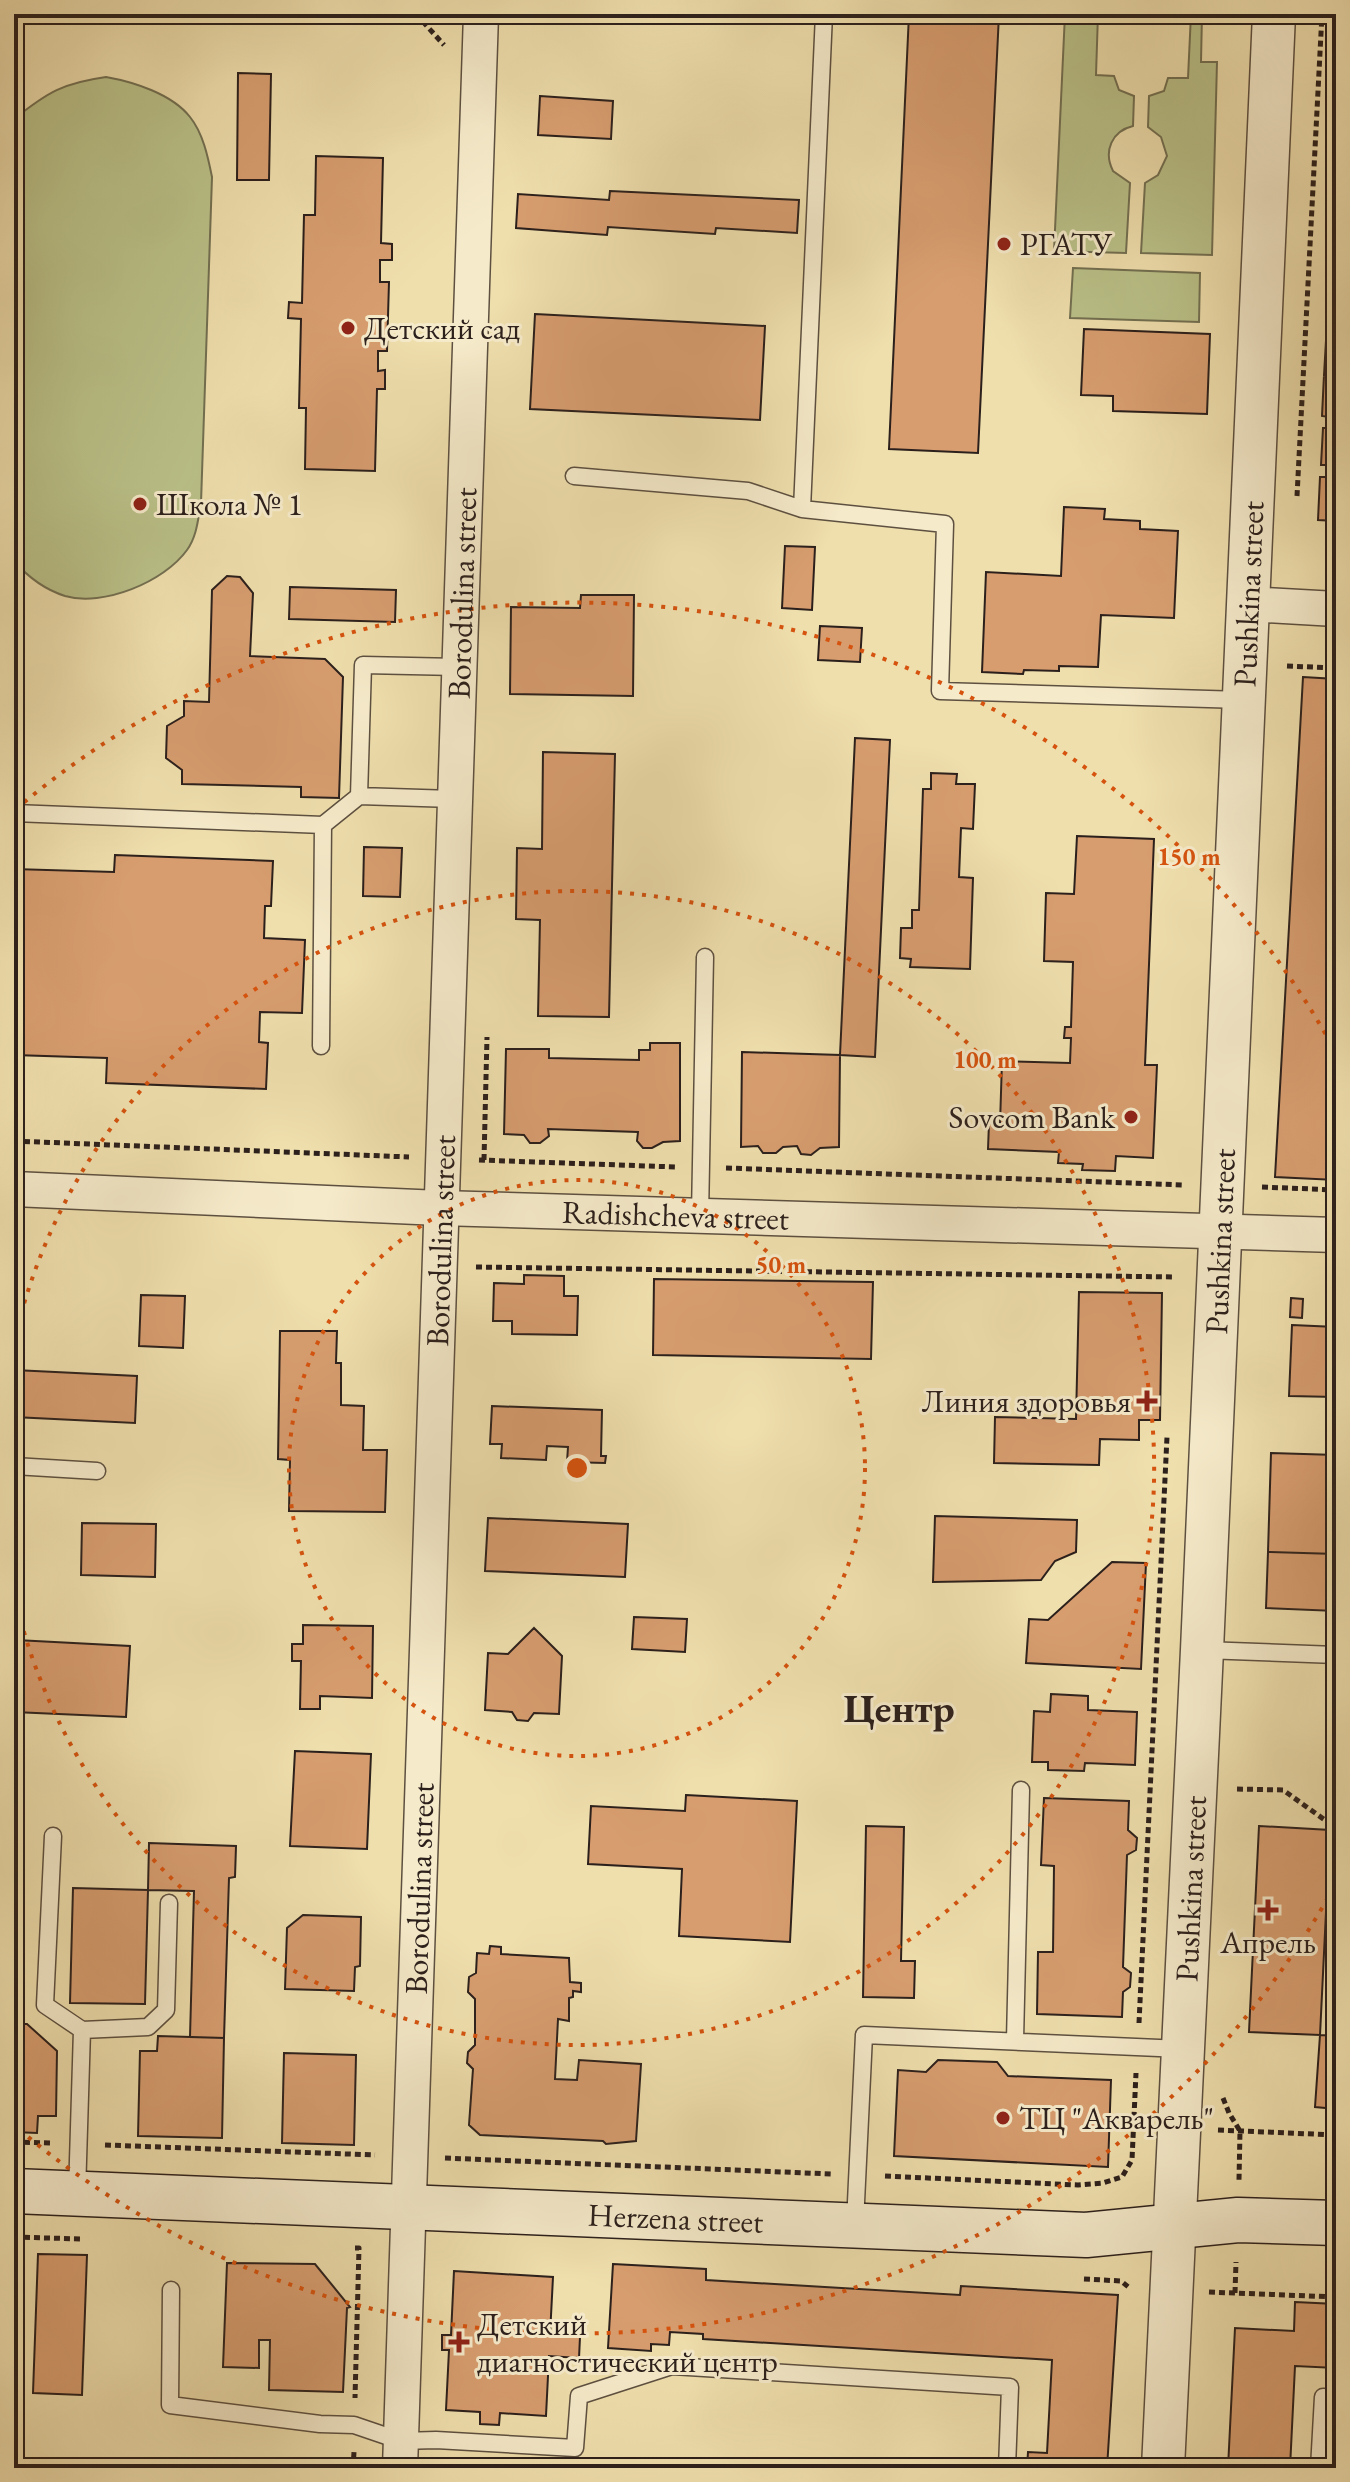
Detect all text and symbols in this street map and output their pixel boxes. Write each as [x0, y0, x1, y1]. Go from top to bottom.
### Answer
place label: РГАТУ [1020, 223, 1113, 265]
marker: РГАТУ [995, 235, 1013, 253]
place label: Детский сад [364, 307, 521, 349]
marker: Детский сад [339, 319, 357, 337]
place label: Школа № 1 [156, 483, 303, 525]
street label: Borodulina street [437, 487, 486, 700]
marker: Школа № 1 [131, 495, 149, 513]
street label: Pushkina street [1223, 500, 1274, 688]
text: 150 m [1157, 841, 1221, 872]
text: 100 m [953, 1044, 1017, 1075]
place label: Sovcom Bank [949, 1096, 1116, 1138]
marker: Sovcom Bank [1122, 1108, 1140, 1126]
street label: Borodulina street [416, 1134, 465, 1347]
street label: Pushkina street [1195, 1147, 1245, 1335]
street label: Radishcheva street [561, 1191, 790, 1240]
text: 50 m [756, 1249, 806, 1280]
place label: Линия здоровья [922, 1380, 1131, 1422]
marker: Линия здоровья [1138, 1392, 1156, 1410]
centre of rings [563, 1454, 591, 1482]
district label: Центр [843, 1682, 955, 1734]
street label: Borodulina street [395, 1782, 444, 1995]
street label: Pushkina street [1165, 1795, 1216, 1983]
marker: Апрель [1259, 1901, 1277, 1919]
place label: Апрель [1219, 1921, 1316, 1963]
place label: ТЦ "Акварель" [1019, 2097, 1214, 2139]
marker: ТЦ "Акварель" [994, 2109, 1012, 2127]
street label: Herzena street [587, 2194, 764, 2243]
place label: Детский диагностический центр [477, 2303, 778, 2382]
marker: Детский диагностический центр [448, 2331, 470, 2353]

